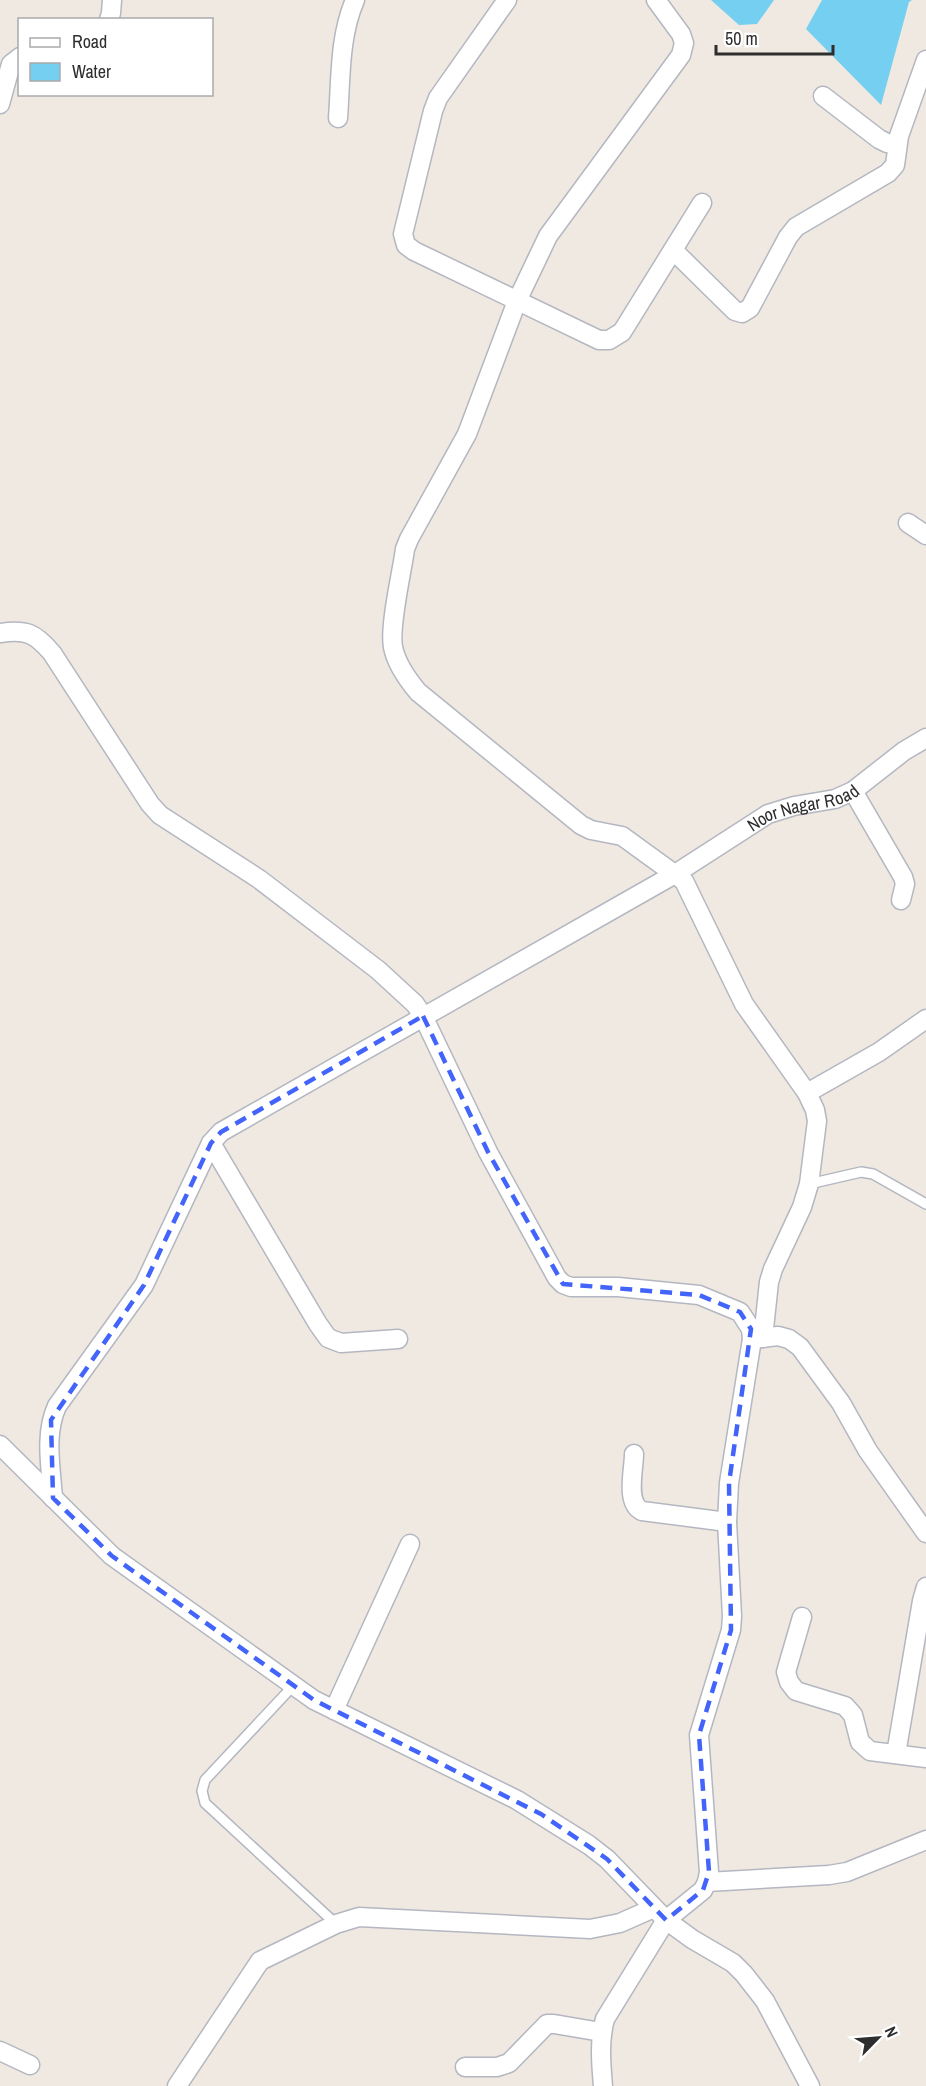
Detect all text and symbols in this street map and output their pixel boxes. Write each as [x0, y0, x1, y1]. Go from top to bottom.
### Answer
legend [18, 18, 213, 96]
scale bar [716, 18, 833, 56]
text: 50 m [725, 26, 758, 51]
text: Road [72, 29, 107, 54]
text: Water [72, 59, 111, 84]
street label: Noor Nagar Road [742, 778, 864, 837]
north arrow [848, 2008, 908, 2068]
text: N [880, 2023, 904, 2041]

